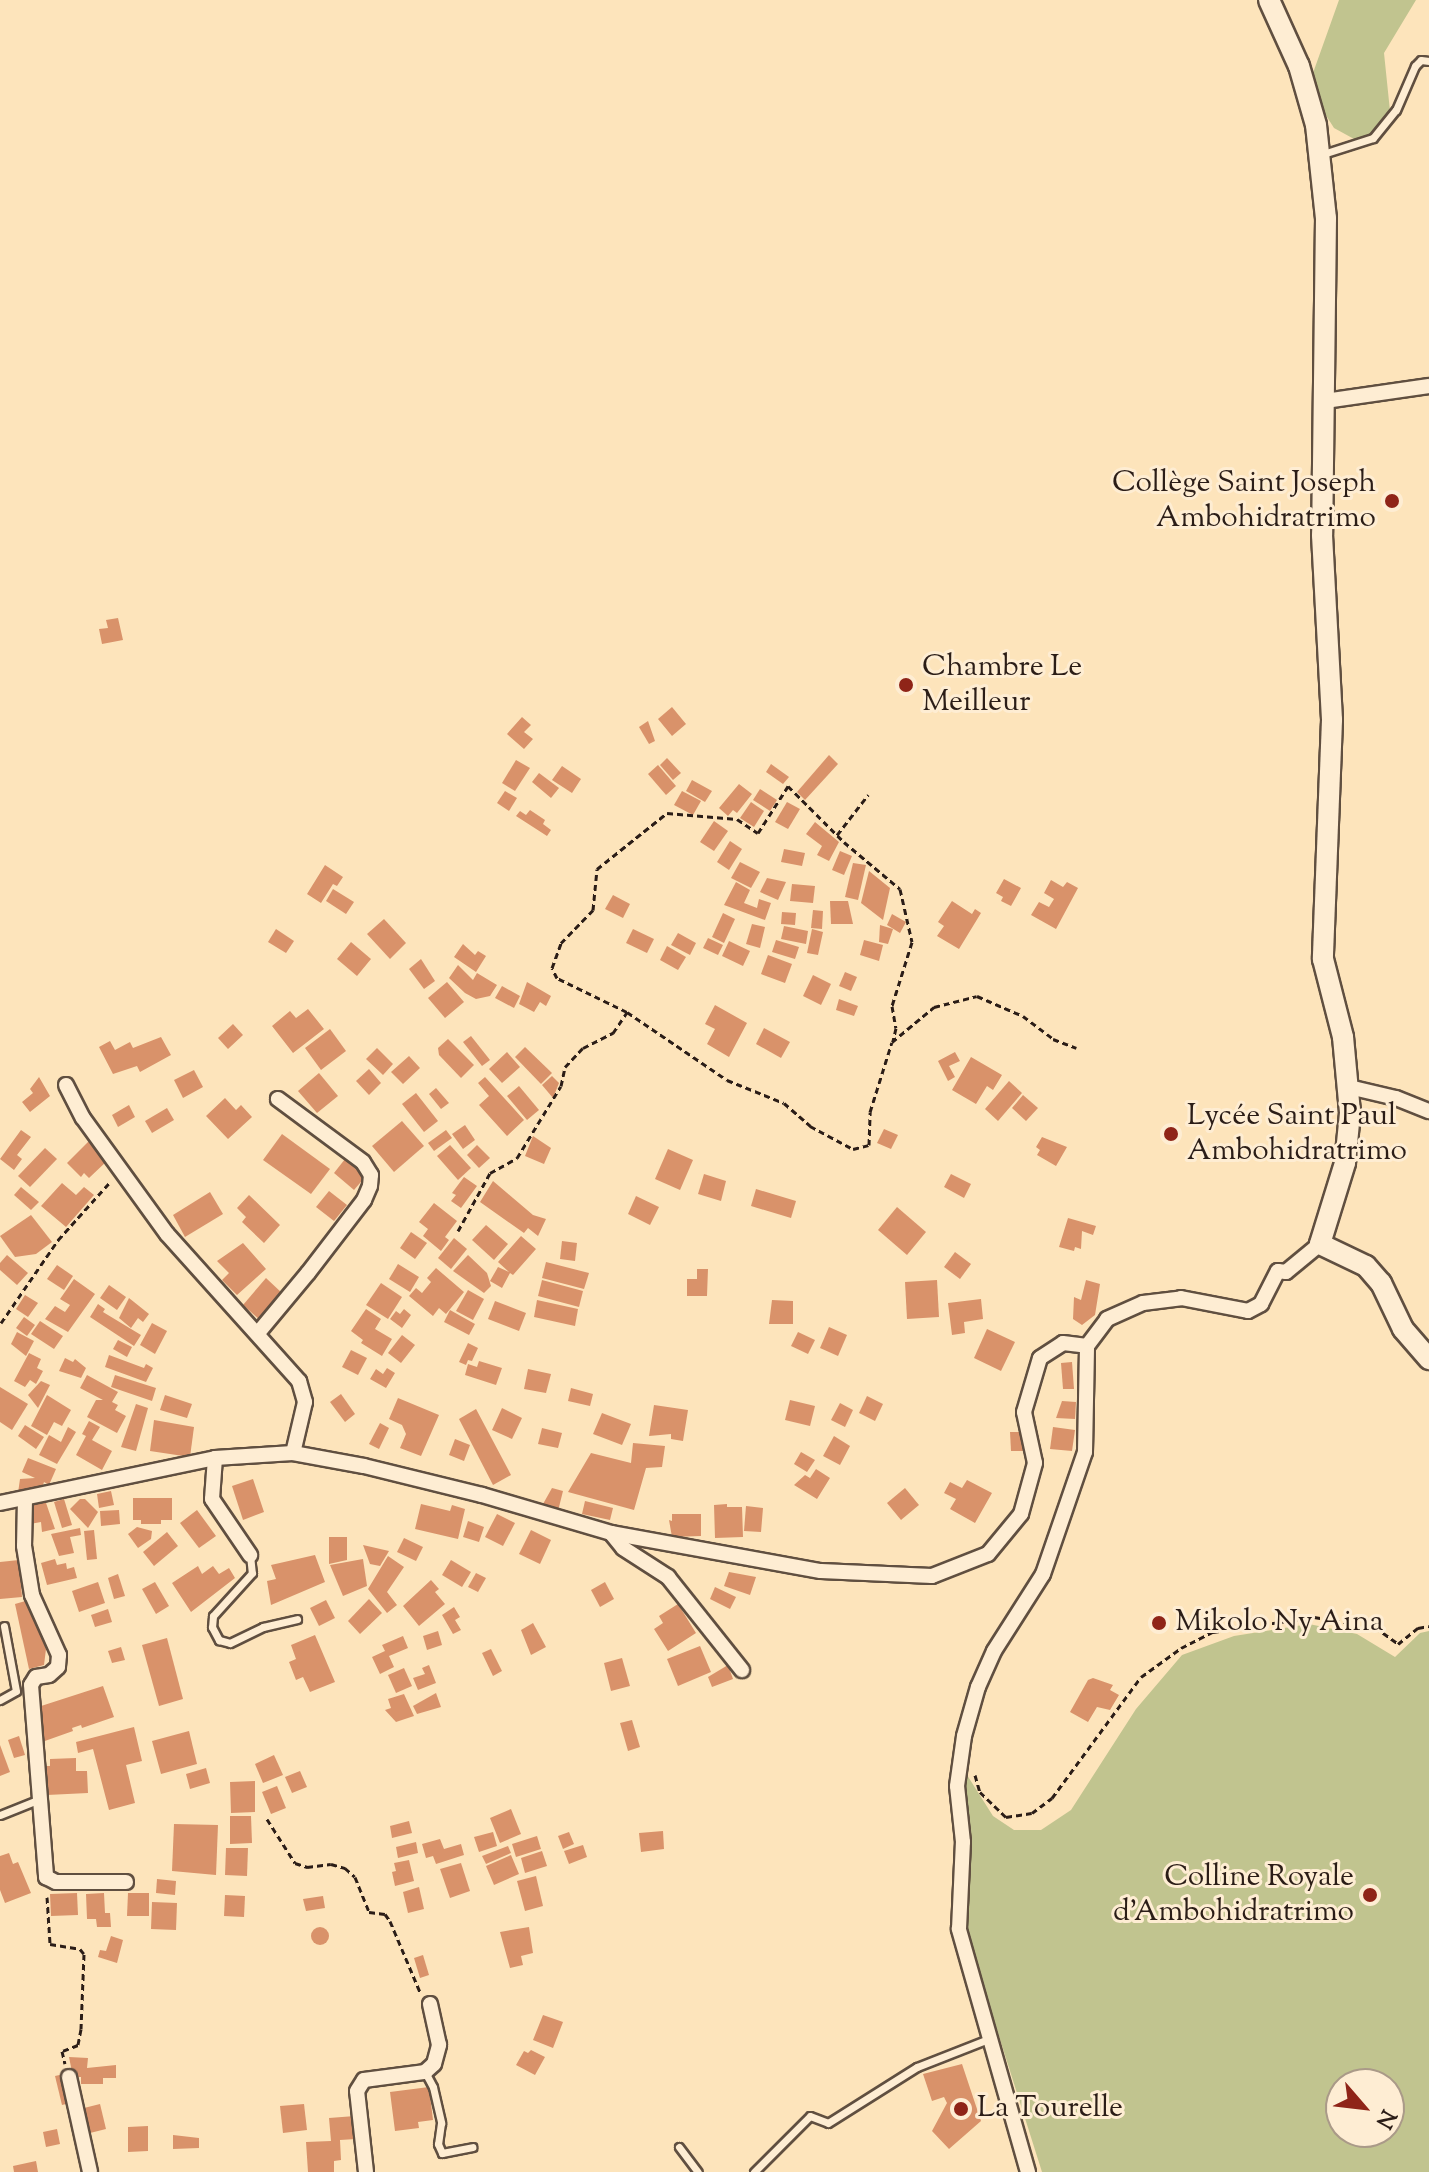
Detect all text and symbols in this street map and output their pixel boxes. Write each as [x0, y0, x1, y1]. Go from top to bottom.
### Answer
place label: Collège Saint Joseph Ambohidratrimo [1112, 466, 1376, 536]
marker: Collège Saint Joseph Ambohidratrimo [1383, 492, 1401, 510]
place label: Chambre Le Meilleur [922, 650, 1082, 720]
marker: Chambre Le Meilleur [897, 676, 915, 694]
place label: Lycée Saint Paul Ambohidratrimo [1187, 1099, 1407, 1170]
marker: Lycée Saint Paul Ambohidratrimo [1162, 1125, 1180, 1143]
place label: Mikolo Ny Aina [1175, 1605, 1384, 1641]
marker: Mikolo Ny Aina [1150, 1614, 1168, 1632]
place label: Colline Royale d'Ambohidratrimo [1113, 1860, 1354, 1930]
marker: Colline Royale d'Ambohidratrimo [1361, 1886, 1379, 1904]
north arrow [1325, 2068, 1405, 2148]
place label: La Tourelle [977, 2091, 1123, 2127]
marker: La Tourelle [952, 2100, 970, 2118]
text: N [1366, 2103, 1403, 2134]

